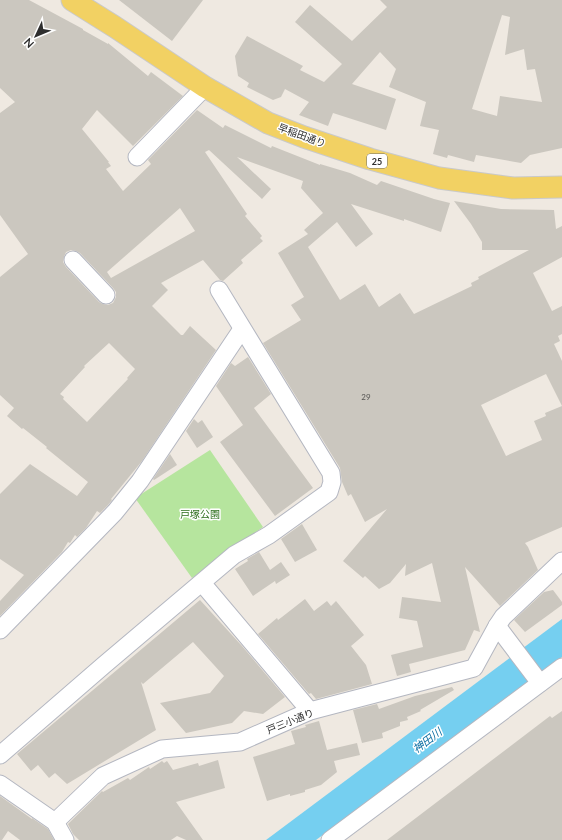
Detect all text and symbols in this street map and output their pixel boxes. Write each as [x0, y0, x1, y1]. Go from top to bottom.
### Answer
north arrow [16, 16, 56, 56]
text: N [21, 36, 36, 51]
street label: 早稲田通り [276, 121, 328, 149]
road number: 25 [367, 154, 387, 168]
house number: 29 [361, 392, 371, 402]
park label: 戸塚公園 [180, 508, 220, 520]
street label: 戸三小通り [265, 706, 315, 736]
water label: 神田川 [410, 724, 445, 755]

